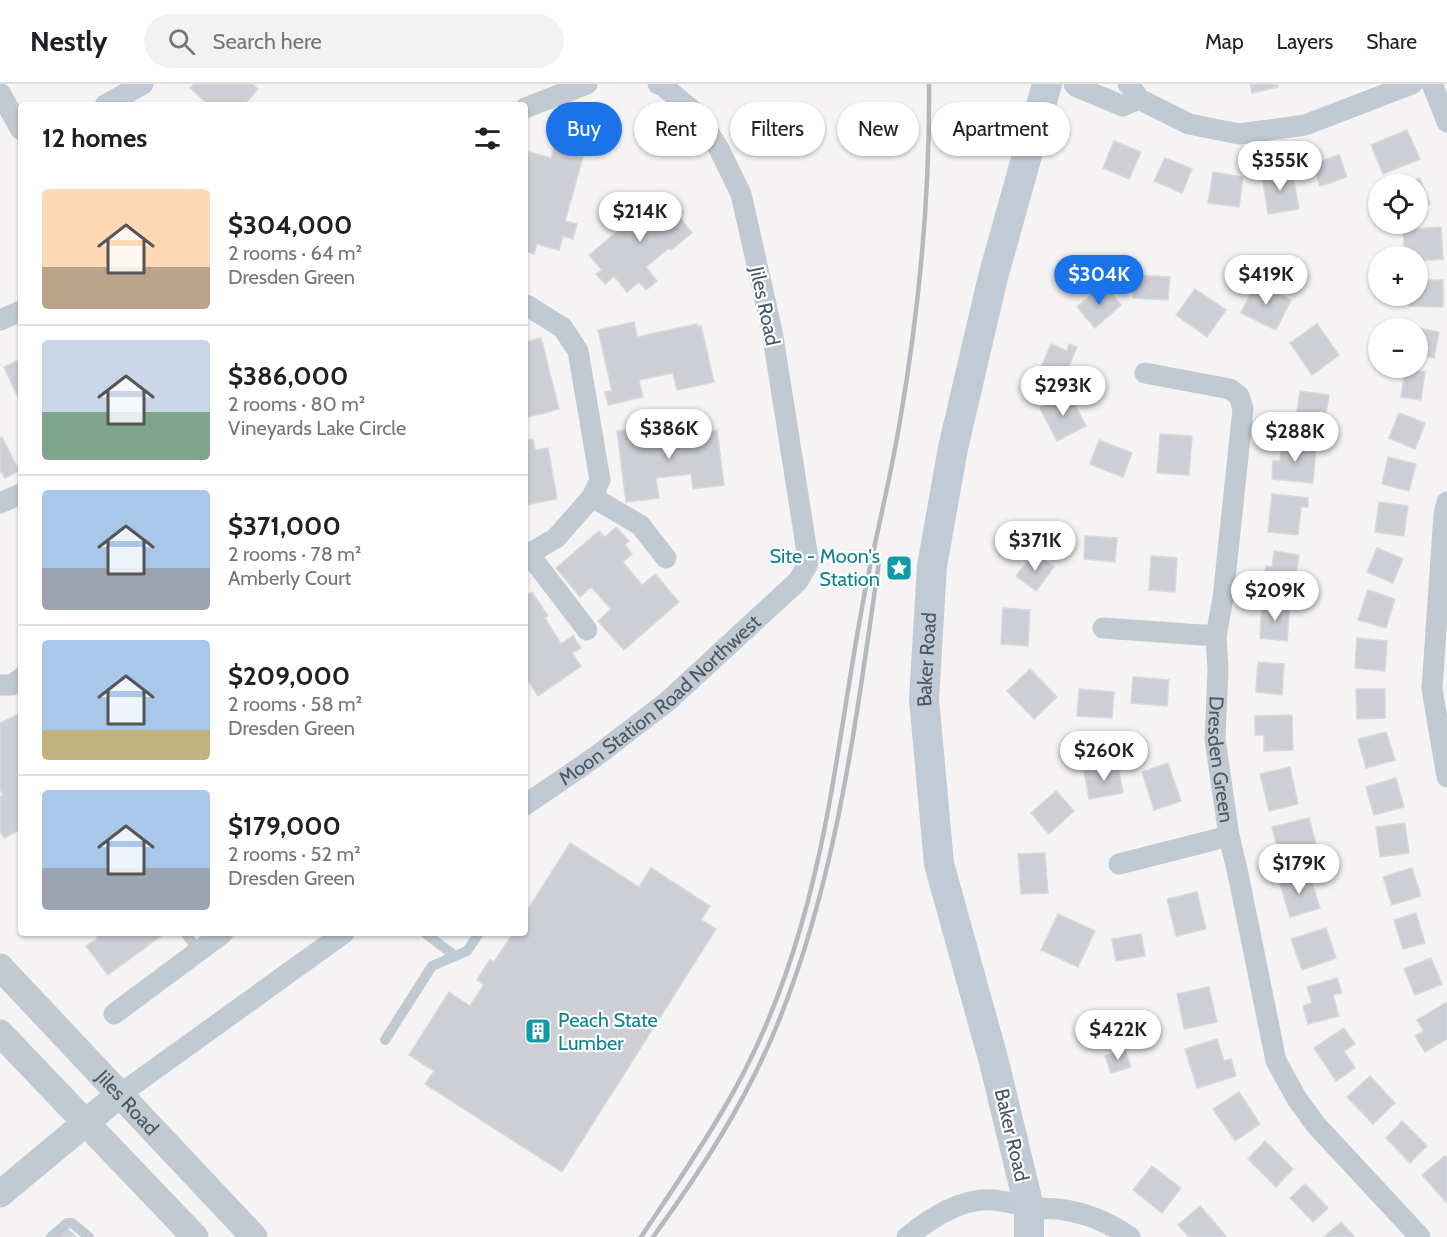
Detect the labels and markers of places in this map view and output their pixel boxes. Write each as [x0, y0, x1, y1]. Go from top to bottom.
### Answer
pin: $355K [1238, 141, 1322, 192]
pin: $214K [598, 192, 682, 243]
pin: $304K [1057, 255, 1141, 306]
pin: $419K [1224, 255, 1308, 306]
pin: $293K [1021, 366, 1105, 417]
pin: $386K [627, 409, 711, 460]
pin: $288K [1253, 412, 1337, 463]
pin: $371K [993, 521, 1077, 572]
place label: Site - Moon's Station [770, 544, 880, 591]
place icon: Site - Moon's Station [884, 553, 914, 583]
pin: $209K [1233, 571, 1317, 622]
pin: $260K [1062, 731, 1146, 782]
pin: $179K [1257, 844, 1341, 895]
place label: Peach State Lumber [558, 1008, 658, 1055]
pin: $422K [1076, 1010, 1160, 1061]
building icon: Peach State Lumber [523, 1016, 553, 1046]

